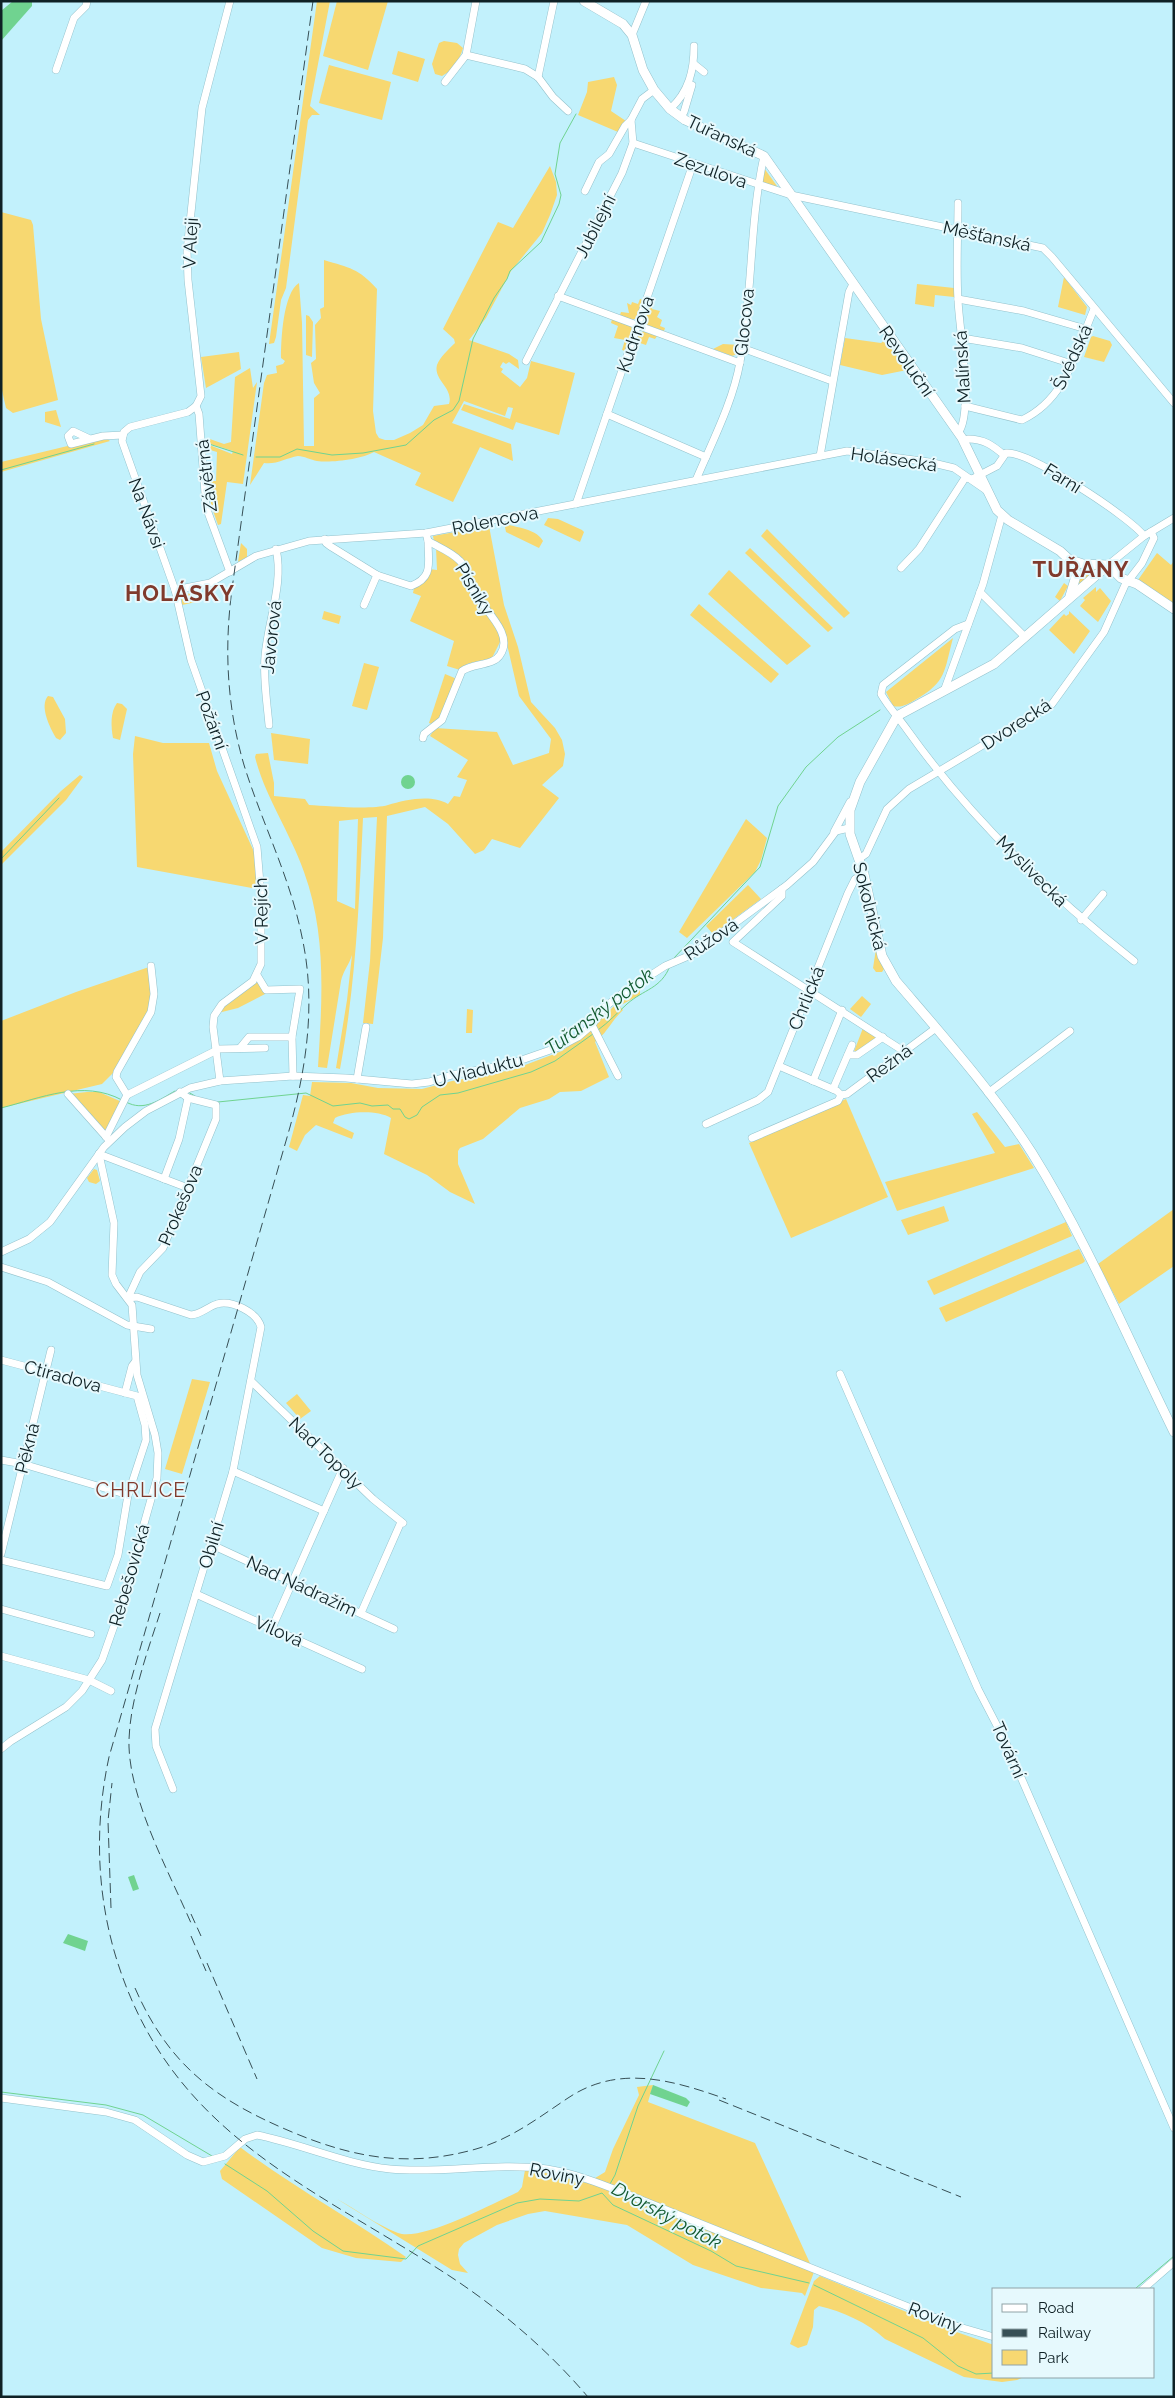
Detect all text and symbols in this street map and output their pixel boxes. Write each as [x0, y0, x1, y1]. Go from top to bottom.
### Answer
street label: Tuřanská [684, 111, 760, 161]
street label: Zezulova [672, 148, 750, 192]
street label: Jubilejní [570, 191, 620, 261]
street label: Měšťanská [941, 216, 1033, 256]
street label: V Aleji [178, 217, 202, 269]
street label: Glocova [730, 287, 758, 357]
street label: Kudrnova [612, 293, 658, 375]
street label: Švédská [1047, 321, 1096, 393]
street label: Revoluční [875, 322, 939, 401]
street label: Malínská [950, 330, 974, 404]
street label: Závětrná [191, 438, 221, 514]
street label: Holásecká [849, 443, 939, 475]
street label: Farní [1040, 459, 1086, 498]
street label: Na Návsi [125, 475, 169, 551]
street label: Rolencova [450, 501, 540, 539]
district label: TUŘANY [1033, 556, 1129, 582]
street label: Písníky [451, 559, 499, 619]
district label: HOLÁSKY [125, 580, 235, 606]
street label: Javorová [257, 599, 285, 675]
street label: Požární [192, 688, 232, 752]
street label: Dvorecká [977, 694, 1055, 754]
street label: Myslivecká [992, 831, 1072, 911]
street label: Sokolnická [849, 860, 891, 952]
street label: V Rejích [250, 878, 272, 944]
street label: Růžová [680, 913, 742, 965]
water label: Tuřanský potok [540, 963, 658, 1059]
street label: Chrlická [784, 963, 828, 1033]
street label: Režná [862, 1039, 916, 1087]
street label: U Viaduktu [431, 1049, 525, 1091]
street label: Prokešova [154, 1161, 206, 1249]
street label: Ctiradova [22, 1356, 104, 1396]
street label: Nad Topoly [285, 1413, 368, 1494]
street label: Pěkná [11, 1421, 43, 1475]
district label: CHRLICE [95, 1478, 187, 1502]
street label: Obilní [194, 1519, 228, 1571]
street label: Rebešovická [104, 1521, 154, 1629]
street label: Nad Nádražím [243, 1551, 361, 1621]
street label: Vilová [252, 1611, 306, 1651]
street label: Tovární [987, 1719, 1031, 1781]
street label: Roviny [528, 2158, 586, 2190]
water label: Dvorský potok [608, 2177, 726, 2253]
legend [992, 2288, 1155, 2378]
street label: Roviny [905, 2297, 965, 2337]
text: Road [1038, 2299, 1074, 2317]
text: Railway [1038, 2324, 1091, 2342]
text: Park [1038, 2349, 1069, 2367]

